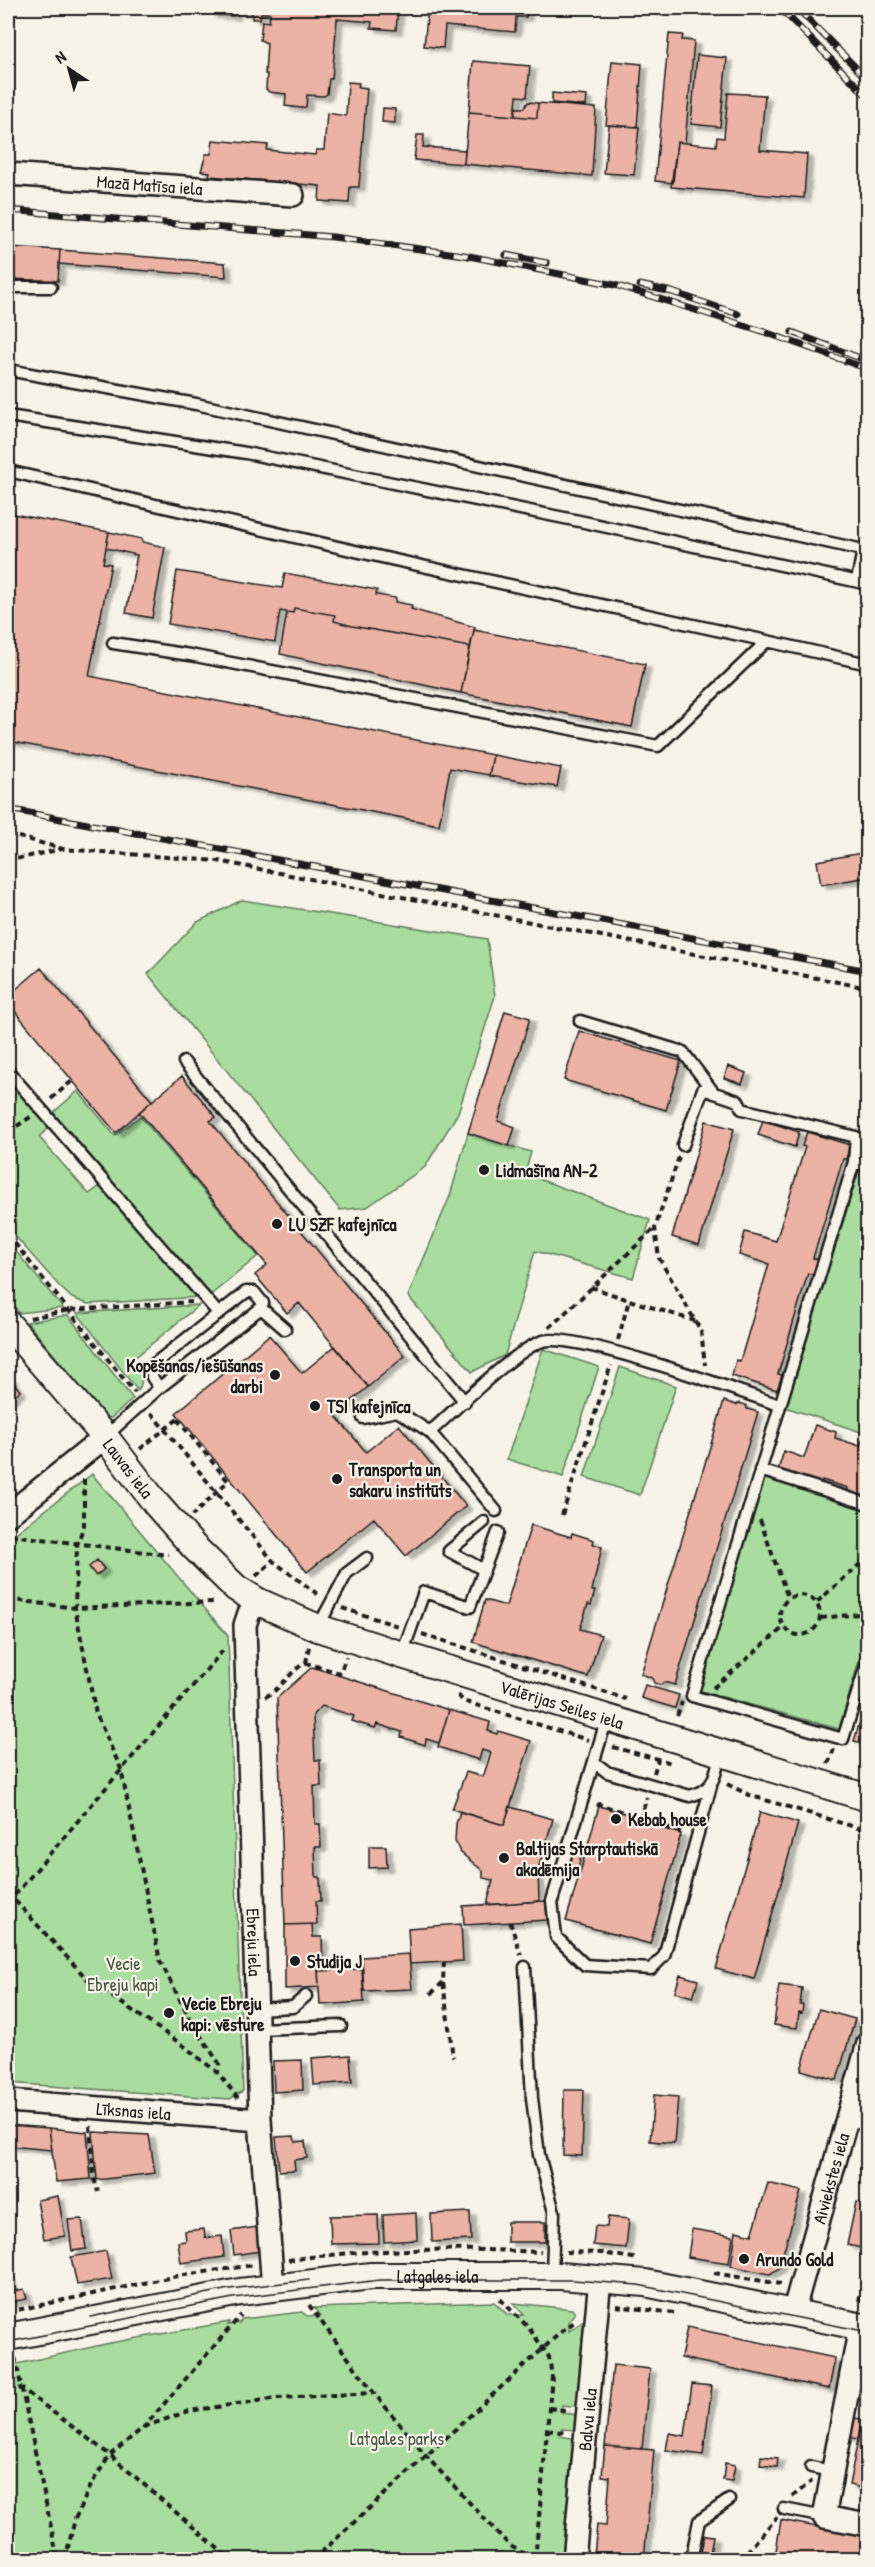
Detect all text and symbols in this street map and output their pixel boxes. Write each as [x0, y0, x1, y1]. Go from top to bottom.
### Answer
north arrow [39, 39, 99, 99]
text: N [50, 45, 70, 68]
street label: Mazā Matīsa iela [96, 168, 203, 201]
place label: Lidmašīna AN-2 [496, 1158, 598, 1183]
marker: Lidmašīna AN-2 [477, 1163, 491, 1177]
place label: LU SZF kafejnīca [289, 1212, 398, 1237]
marker: LU SZF kafejnīca [270, 1217, 284, 1231]
place label: Kopēšanas/iešūšanas darbi [126, 1353, 263, 1399]
marker: Kopēšanas/iešūšanas darbi [268, 1368, 282, 1382]
place label: TSI kafejnīca [326, 1394, 412, 1419]
marker: TSI kafejnīca [308, 1399, 322, 1413]
street label: Lauvas iela [98, 1433, 160, 1503]
place label: Transporta un sakaru institūts [348, 1457, 452, 1503]
marker: Transporta un sakaru institūts [330, 1472, 344, 1486]
street label: Valērijas Seiles iela [497, 1673, 627, 1735]
place label: Kebab house [628, 1807, 708, 1832]
marker: Kebab house [609, 1812, 623, 1826]
place label: Baltijas Starptautiskā akadēmija [516, 1836, 659, 1882]
marker: Baltijas Starptautiskā akadēmija [497, 1851, 511, 1865]
street label: Ebreju iela [241, 1908, 268, 1977]
place label: Studija J [307, 1949, 362, 1974]
park label: Vecie Ebreju kapi [87, 1951, 159, 1997]
marker: Studija J [288, 1954, 302, 1968]
place label: Vecie Ebreju kapi: vēsture [181, 1991, 265, 2038]
marker: Vecie Ebreju kapi: vēsture [162, 2006, 176, 2020]
street label: Līksnas iela [96, 2095, 172, 2126]
street label: Aiviekstes iela [806, 2130, 855, 2226]
place label: Arundo Gold [756, 2247, 833, 2272]
marker: Arundo Gold [737, 2252, 751, 2266]
street label: Latgales iela [397, 2264, 478, 2289]
street label: Balvu iela [572, 2387, 602, 2452]
park label: Latgales parks [350, 2426, 444, 2451]

